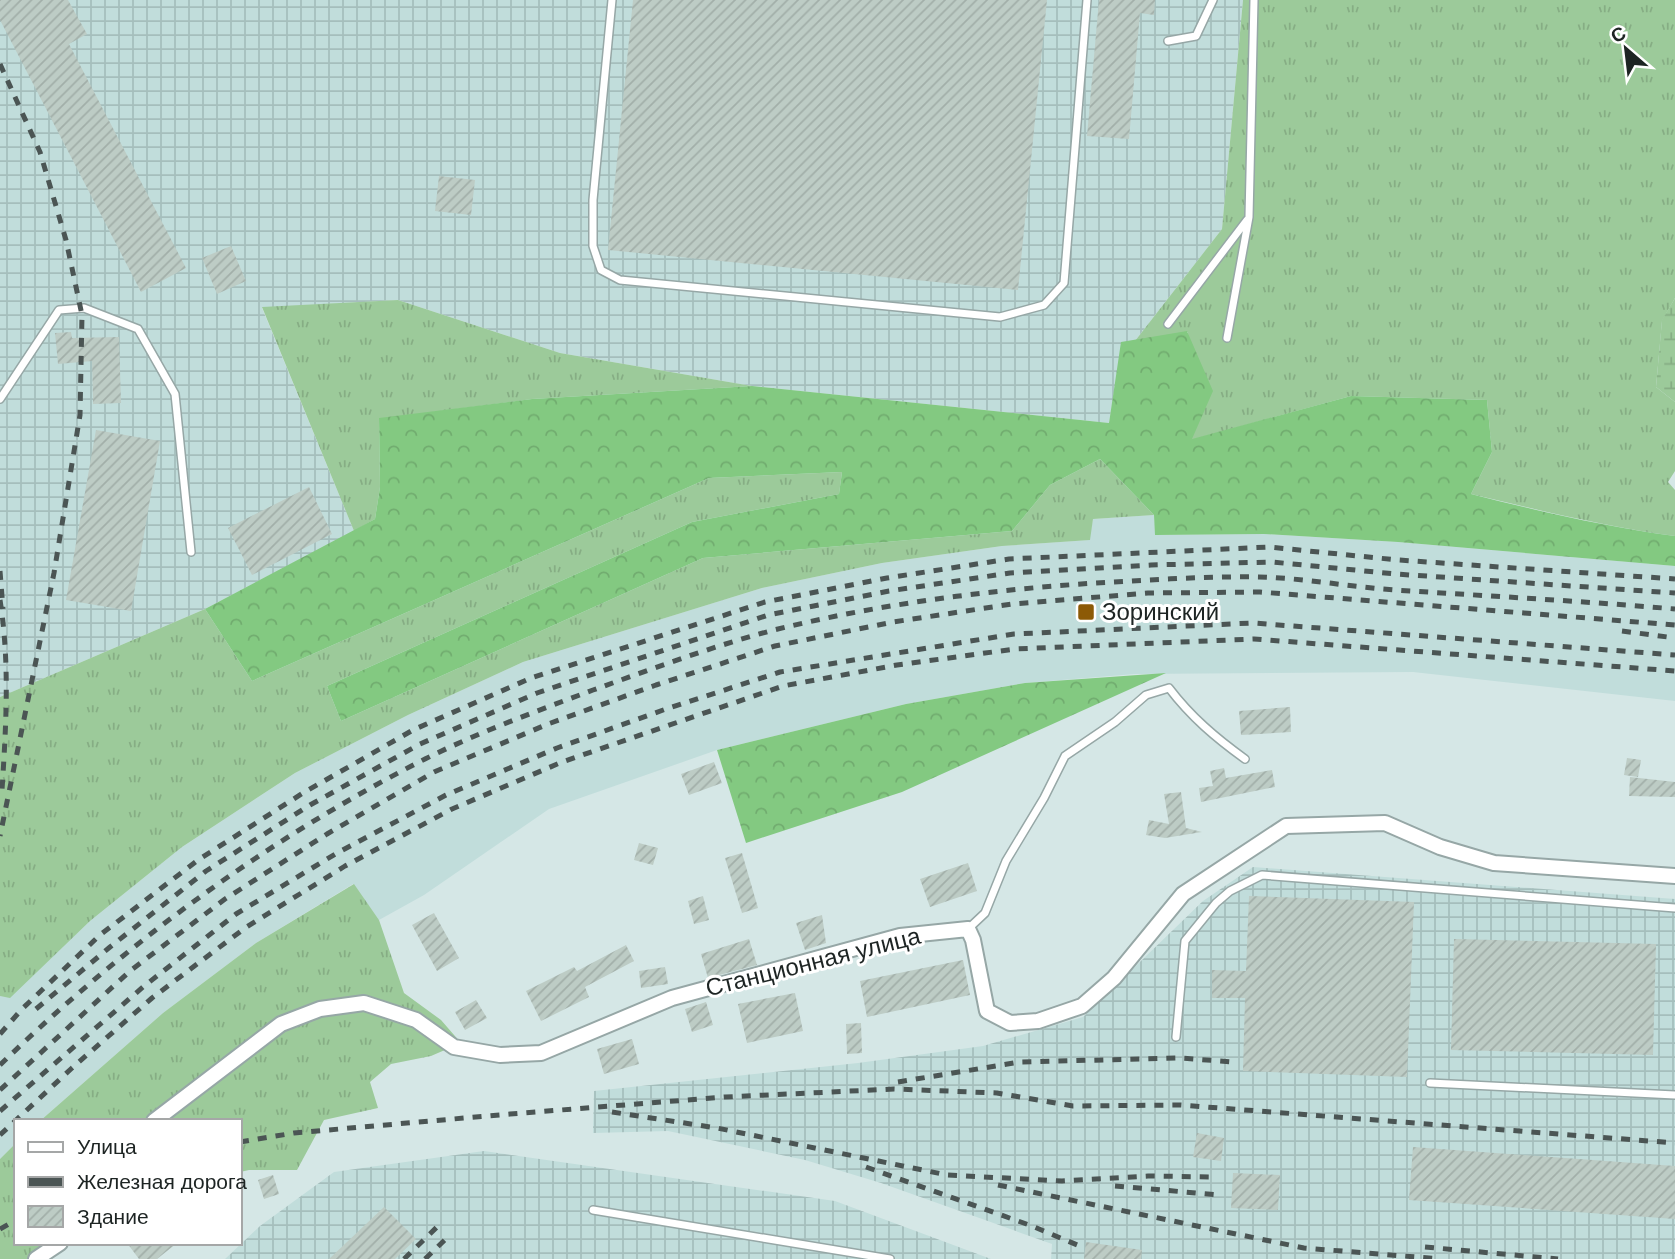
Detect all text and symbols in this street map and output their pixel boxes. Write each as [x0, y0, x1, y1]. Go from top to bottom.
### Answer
north arrow [1591, 14, 1661, 84]
text: С [1607, 22, 1629, 47]
place label: Зоринский [1102, 598, 1219, 625]
marker: Зоринский [1076, 602, 1096, 622]
street label: Станционная улица [703, 922, 924, 1001]
legend [14, 1119, 242, 1245]
text: Улица [77, 1135, 137, 1158]
text: Железная дорога [77, 1170, 247, 1193]
text: Здание [77, 1205, 149, 1228]

